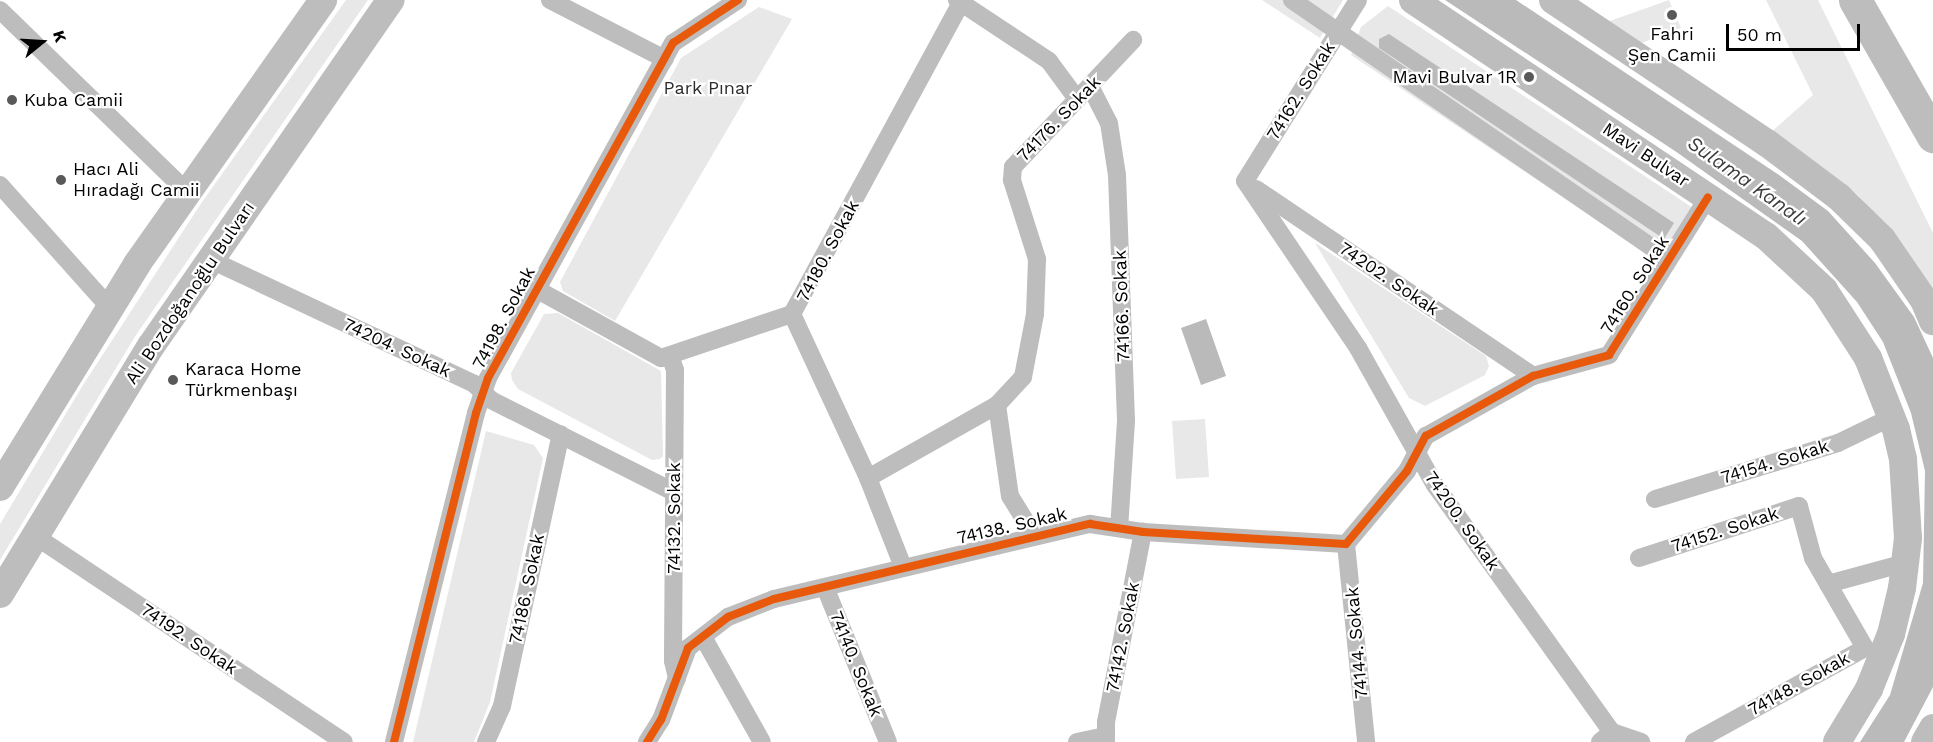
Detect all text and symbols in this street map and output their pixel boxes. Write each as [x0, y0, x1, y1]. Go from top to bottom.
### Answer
marker: Fahri Şen Camii [1665, 8, 1679, 22]
north arrow [12, 12, 72, 72]
scale bar [1729, 12, 1862, 50]
place label: Fahri Şen Camii [1628, 24, 1716, 66]
text: 50 m [1737, 24, 1782, 45]
text: K [49, 28, 70, 44]
street label: 74162. Sokak [1262, 38, 1340, 144]
place label: Mavi Bulvar 1R [1392, 66, 1517, 88]
marker: Mavi Bulvar 1R [1522, 70, 1536, 84]
street label: 74176. Sokak [1013, 72, 1105, 166]
park label: Park Pınar [663, 77, 753, 99]
place label: Kuba Camii [24, 89, 123, 111]
marker: Kuba Camii [5, 93, 19, 107]
street label: Mavi Bulvar [1598, 118, 1694, 192]
water label: Sulama Kanalı [1683, 131, 1811, 231]
place label: Hacı Ali Hıradağı Camii [73, 159, 200, 201]
marker: Hacı Ali Hıradağı Camii [54, 173, 68, 187]
street label: 74180. Sokak [792, 196, 864, 306]
street label: Ali Bozdoğanoğlu Bulvarı [121, 198, 259, 388]
street label: 74160. Sokak [1596, 232, 1674, 338]
street label: 74202. Sokak [1335, 238, 1443, 320]
street label: 74166. Sokak [1109, 250, 1135, 362]
street label: 74198. Sokak [468, 263, 540, 373]
street label: 74204. Sokak [340, 314, 454, 382]
place label: Karaca Home Türkmenbaşı [185, 359, 302, 401]
marker: Karaca Home Türkmenbaşı [166, 373, 180, 387]
street label: 74154. Sokak [1718, 435, 1832, 489]
street label: 74132. Sokak [663, 462, 685, 574]
street label: 74200. Sokak [1420, 467, 1504, 575]
street label: 74138. Sokak [955, 503, 1069, 549]
street label: 74152. Sokak [1669, 503, 1781, 557]
street label: 74186. Sokak [505, 532, 549, 646]
street label: 74142. Sokak [1102, 580, 1144, 694]
street label: 74144. Sokak [1341, 586, 1373, 700]
street label: 74192. Sokak [137, 599, 241, 679]
street label: 74140. Sokak [825, 608, 887, 720]
street label: 74148. Sokak [1745, 647, 1853, 721]

